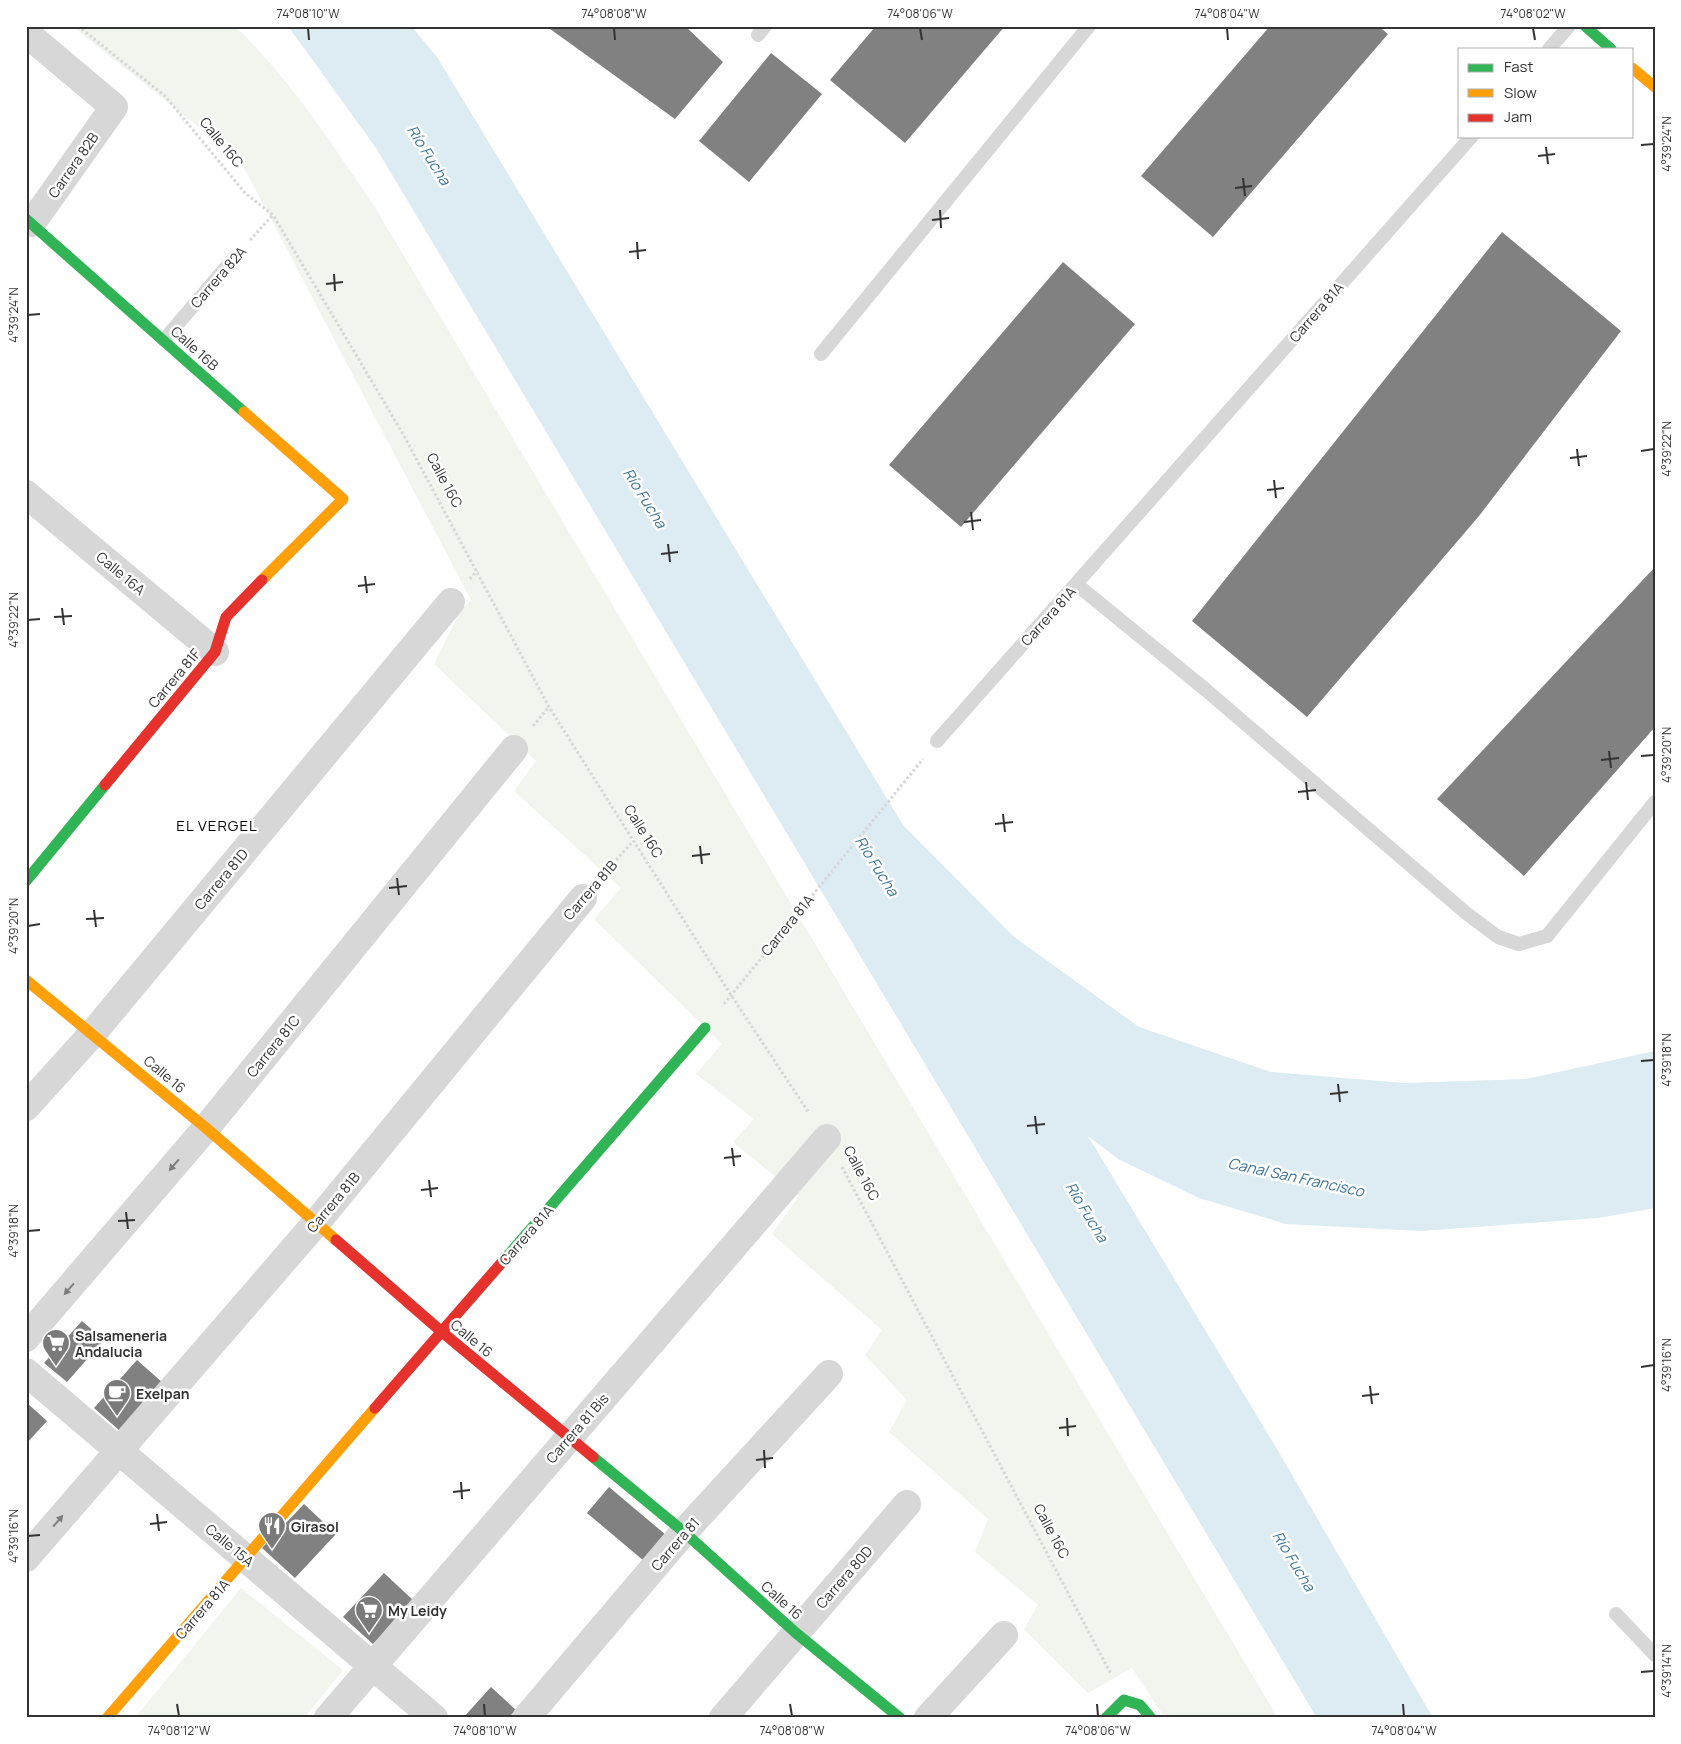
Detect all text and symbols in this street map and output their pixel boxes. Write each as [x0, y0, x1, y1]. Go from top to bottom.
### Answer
text: 74°08'10"W [277, 5, 340, 22]
text: 74°08'08"W [581, 5, 647, 22]
text: 74°08'06"W [887, 5, 954, 22]
text: 74°08'04"W [1195, 5, 1260, 22]
text: 74°08'02"W [1501, 5, 1566, 22]
legend [1458, 48, 1634, 138]
text: Fast [1504, 56, 1533, 77]
text: Slow [1504, 82, 1537, 103]
text: Jam [1504, 106, 1532, 127]
street label: Calle 16C [196, 113, 248, 171]
text: 4°39'24"N [1658, 116, 1675, 172]
water label: Río Fucha [402, 121, 456, 189]
street label: Carrera 82B [43, 128, 103, 202]
street label: Carrera 82A [186, 242, 250, 312]
street label: Carrera 81A [1285, 278, 1347, 346]
text: 4°39'24"N [5, 287, 22, 343]
street label: Calle 16B [167, 322, 223, 375]
text: 4°39'22"N [1658, 421, 1675, 477]
street label: Calle 16C [423, 449, 467, 511]
water label: Río Fucha [618, 464, 672, 532]
street label: Calle 16A [93, 547, 150, 599]
street label: Carrera 81A [1016, 582, 1080, 650]
text: 4°39'22"N [5, 592, 22, 648]
street label: Carrera 81F [144, 644, 204, 712]
text: 4°39'20"N [1658, 727, 1675, 783]
street label: Calle 16C [620, 801, 668, 861]
district label: EL VERGEL [176, 815, 258, 836]
water label: Río Fucha [850, 832, 904, 900]
street label: Carrera 81D [190, 844, 252, 914]
street label: Carrera 81B [559, 856, 622, 924]
street label: Carrera 81A [756, 890, 818, 960]
text: 4°39'20"N [5, 898, 22, 954]
street label: Carrera 81C [242, 1011, 304, 1081]
text: 4°39'18"N [1658, 1033, 1675, 1087]
street label: Calle 16 [140, 1051, 190, 1097]
street label: Calle 16C [840, 1142, 884, 1204]
water label: Canal San Francisco [1226, 1152, 1367, 1202]
one-way arrow [169, 1159, 180, 1172]
street label: Carrera 81B [302, 1167, 364, 1236]
water label: Río Fucha [1061, 1178, 1114, 1247]
street label: Carrera 81A [495, 1201, 557, 1269]
text: 4°39'18"N [5, 1204, 22, 1258]
one-way arrow [63, 1282, 74, 1295]
street label: Calle 16 [447, 1315, 497, 1361]
place label: Salsameneria Andalucia [75, 1326, 167, 1361]
supermarket icon: Salsameneria Andalucia [41, 1328, 71, 1367]
text: 4°39'16"N [1658, 1338, 1675, 1392]
cafe icon: Exelpan [102, 1378, 132, 1417]
place label: Exelpan [136, 1384, 189, 1403]
street label: Carrera 81 Bis [541, 1389, 613, 1467]
street label: Calle 16C [1030, 1500, 1074, 1562]
text: 4°39'16"N [5, 1509, 22, 1563]
restaurant icon: Girasol [257, 1511, 287, 1550]
street label: Carrera 81 [647, 1513, 703, 1575]
one-way arrow [52, 1516, 64, 1528]
place label: Girasol [291, 1517, 339, 1536]
street label: Calle 15A [202, 1519, 258, 1571]
water label: Río Fucha [1268, 1527, 1321, 1596]
street label: Carrera 80D [811, 1542, 877, 1612]
street label: Carrera 81A [171, 1575, 233, 1643]
street label: Calle 16 [757, 1576, 807, 1624]
supermarket icon: My Leidy [354, 1595, 384, 1634]
place label: My Leidy [388, 1601, 447, 1620]
text: 4°39'14"N [1658, 1644, 1675, 1698]
text: 74°08'12"W [148, 1722, 211, 1739]
text: 74°08'10"W [454, 1722, 517, 1739]
text: 74°08'08"W [759, 1722, 825, 1739]
text: 74°08'06"W [1065, 1722, 1132, 1739]
text: 74°08'04"W [1372, 1722, 1437, 1739]

